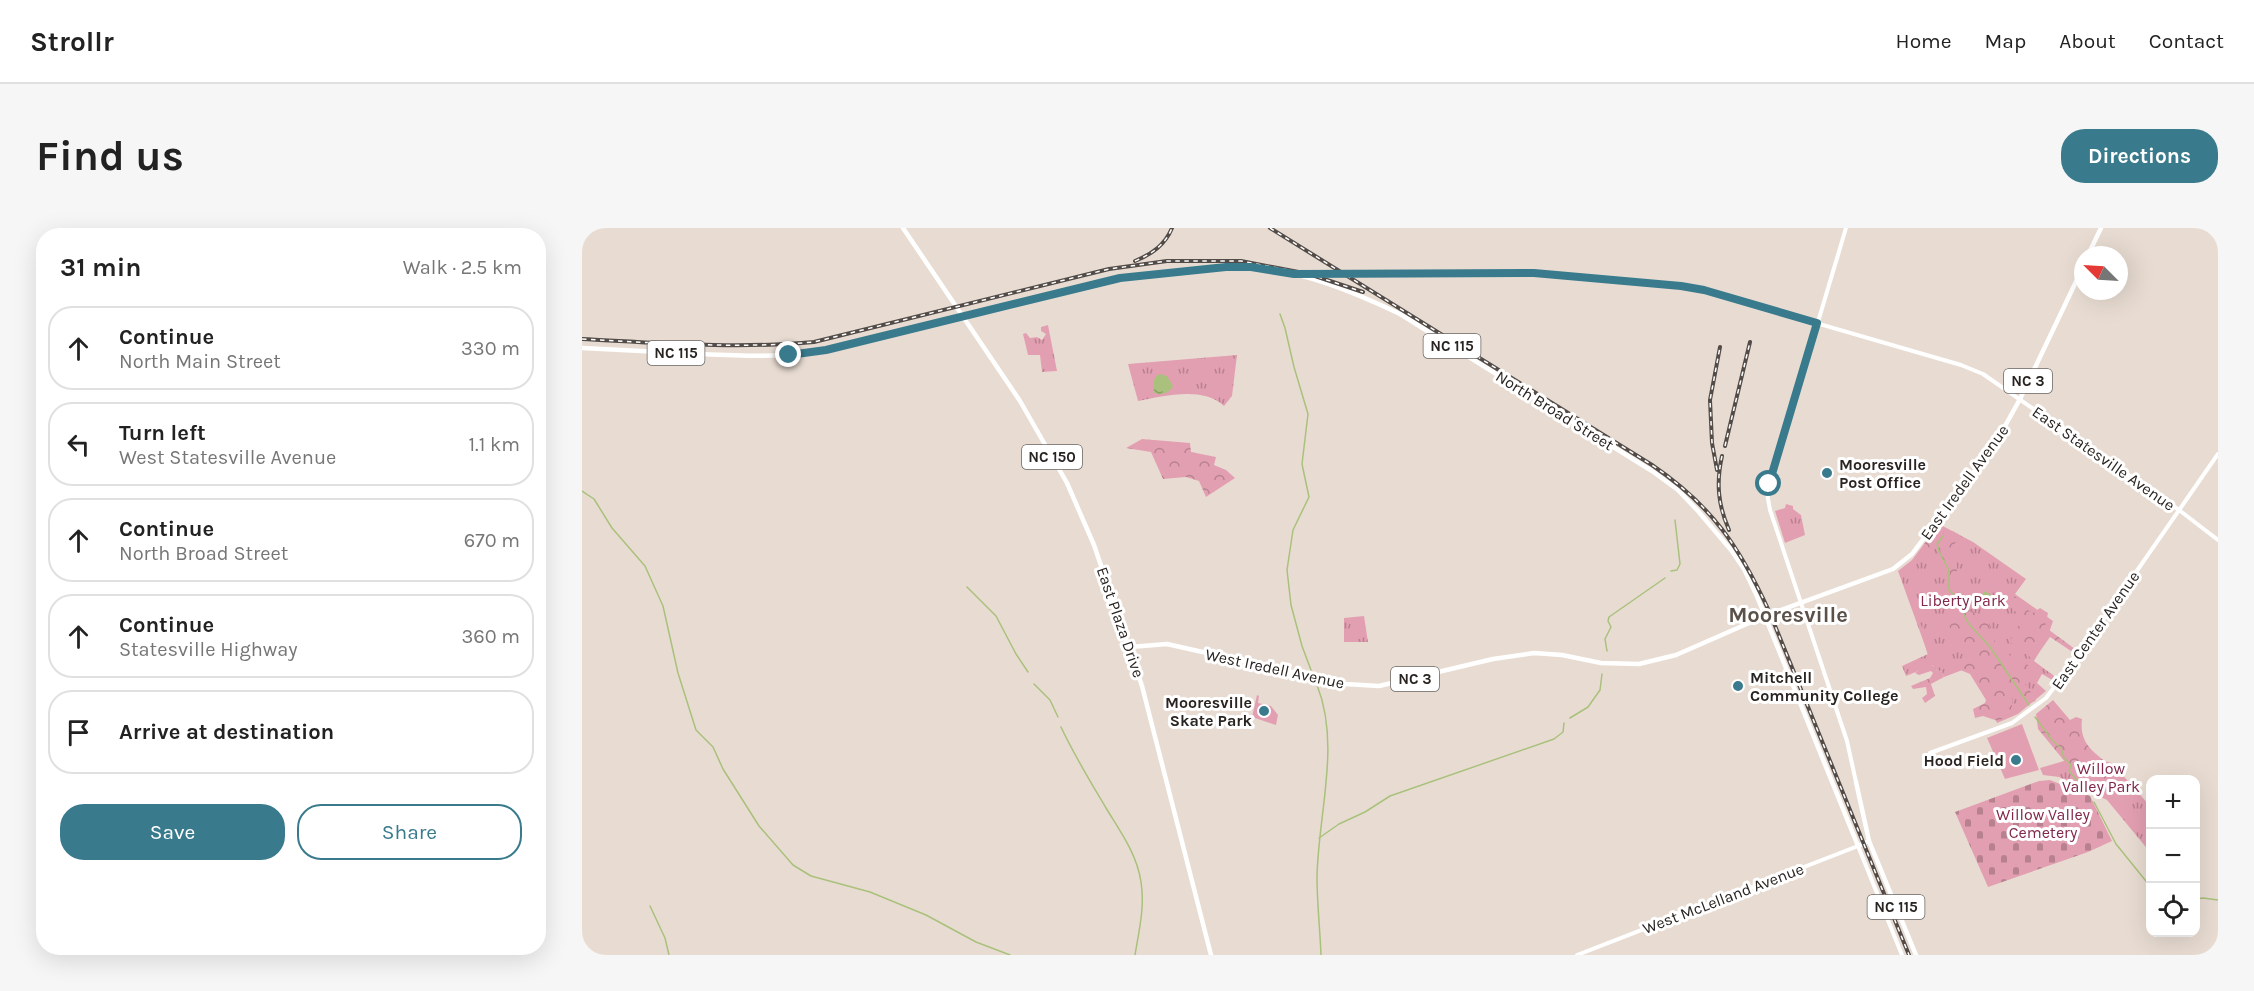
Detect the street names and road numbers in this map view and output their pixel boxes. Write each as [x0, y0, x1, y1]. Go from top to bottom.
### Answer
road number: NC 115 [1424, 334, 1480, 358]
road number: NC 115 [648, 341, 704, 365]
street label: North Broad Street [1492, 366, 1617, 454]
road number: NC 3 [2004, 369, 2052, 393]
street label: East Statesville Avenue [2029, 402, 2179, 515]
street label: East Iredell Avenue [1916, 421, 2013, 544]
road number: NC 150 [1022, 445, 1082, 469]
street label: East Plaza Drive [1093, 564, 1148, 680]
street label: East Center Avenue [2047, 567, 2143, 693]
street label: West Iredell Avenue [1204, 644, 1346, 693]
road number: NC 3 [1391, 667, 1439, 691]
street label: West McLelland Avenue [1640, 859, 1806, 938]
road number: NC 115 [1868, 895, 1924, 919]

